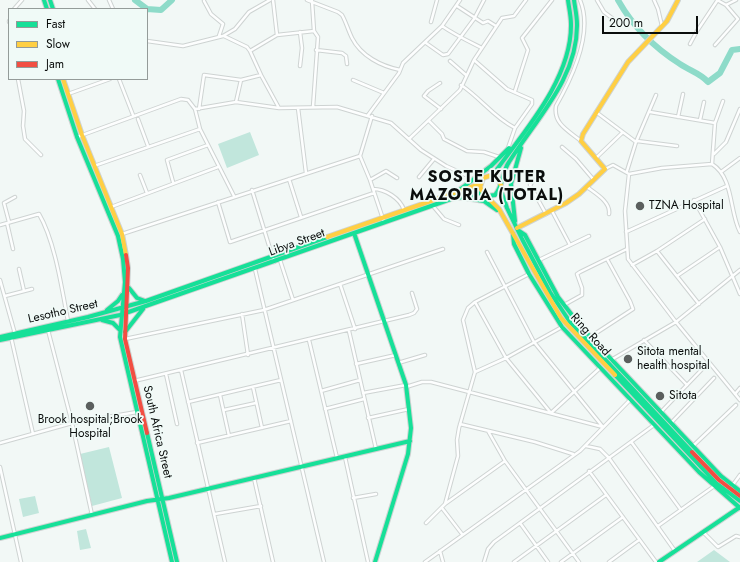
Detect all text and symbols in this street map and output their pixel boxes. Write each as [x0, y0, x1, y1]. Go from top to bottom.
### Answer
legend [8, 8, 148, 80]
scale bar [604, 8, 700, 34]
text: 200 m [609, 14, 643, 32]
text: Fast [46, 15, 65, 33]
text: Slow [46, 35, 70, 53]
text: Jam [46, 55, 64, 73]
district label: SOSTE KUTER MAZORIA (TOTAL) [410, 168, 564, 206]
place label: TZNA Hospital [649, 199, 724, 213]
marker: TZNA Hospital [634, 200, 646, 212]
street label: Libya Street [267, 226, 327, 260]
street label: Lesotho Street [27, 297, 99, 327]
street label: Ring Road [567, 311, 613, 359]
place label: Sitota mental health hospital [637, 345, 710, 373]
marker: Sitota mental health hospital [622, 353, 634, 365]
street label: South Africa Street [139, 384, 175, 480]
place label: Sitota [669, 389, 697, 403]
marker: Sitota [654, 390, 666, 402]
marker: Brook hospital;Brook Hospital [84, 400, 96, 412]
place label: Brook hospital;Brook Hospital [38, 413, 142, 441]

